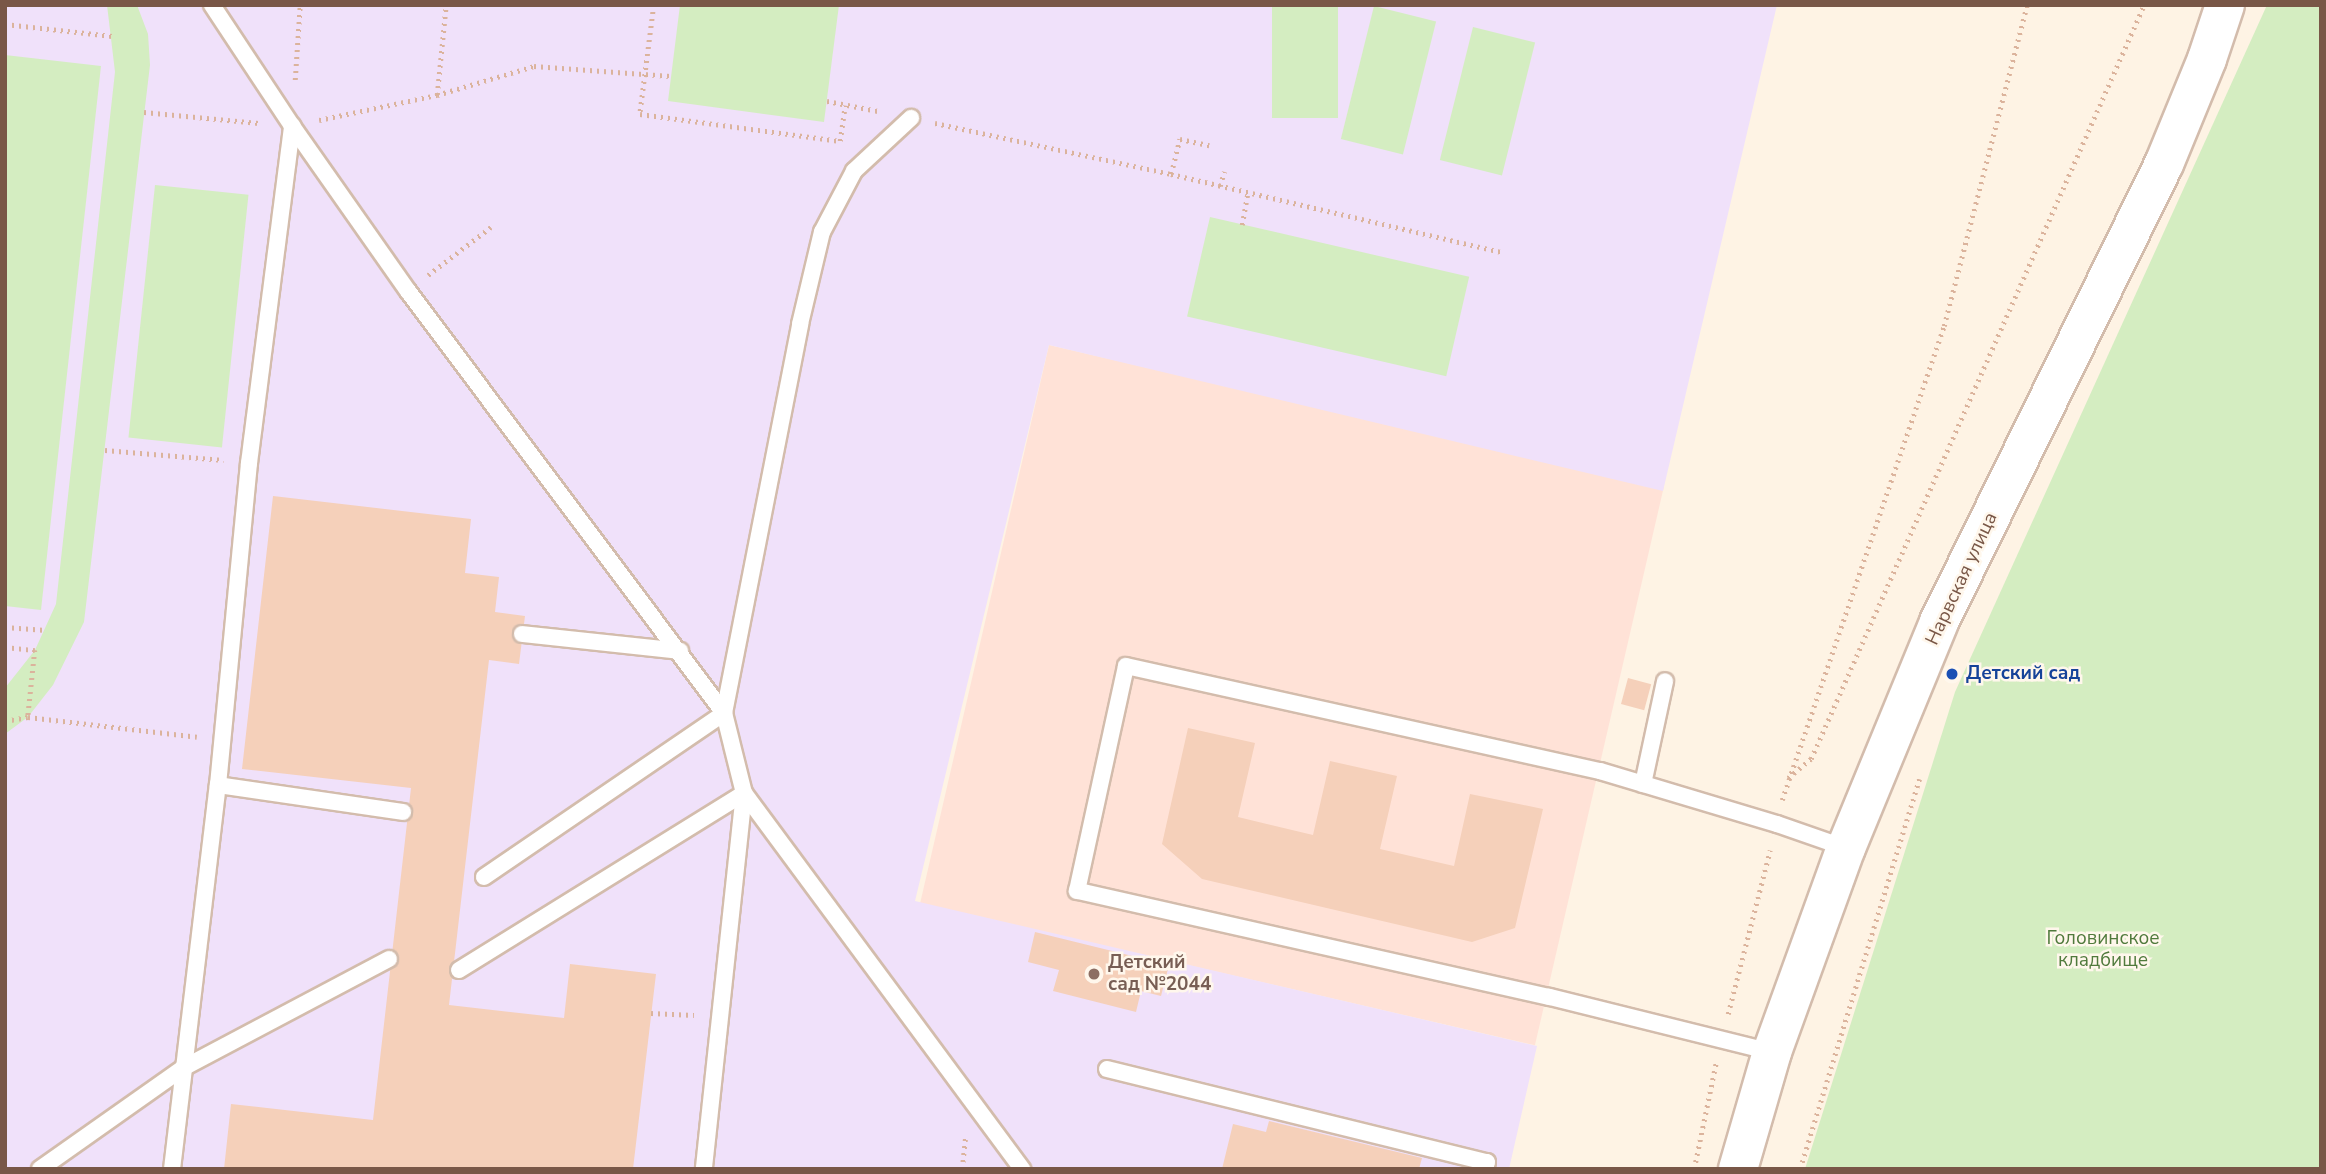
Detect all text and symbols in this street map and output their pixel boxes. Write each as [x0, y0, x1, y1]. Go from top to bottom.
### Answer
street label: Нарвская улица [1921, 509, 2003, 649]
place label: Детский сад [1966, 663, 2080, 685]
marker: Детский сад [1944, 666, 1960, 682]
park label: Головинское кладбище [2047, 928, 2159, 972]
place label: Детский сад №2044 [1108, 952, 1211, 996]
marker: Детский сад №2044 [1086, 966, 1102, 982]

